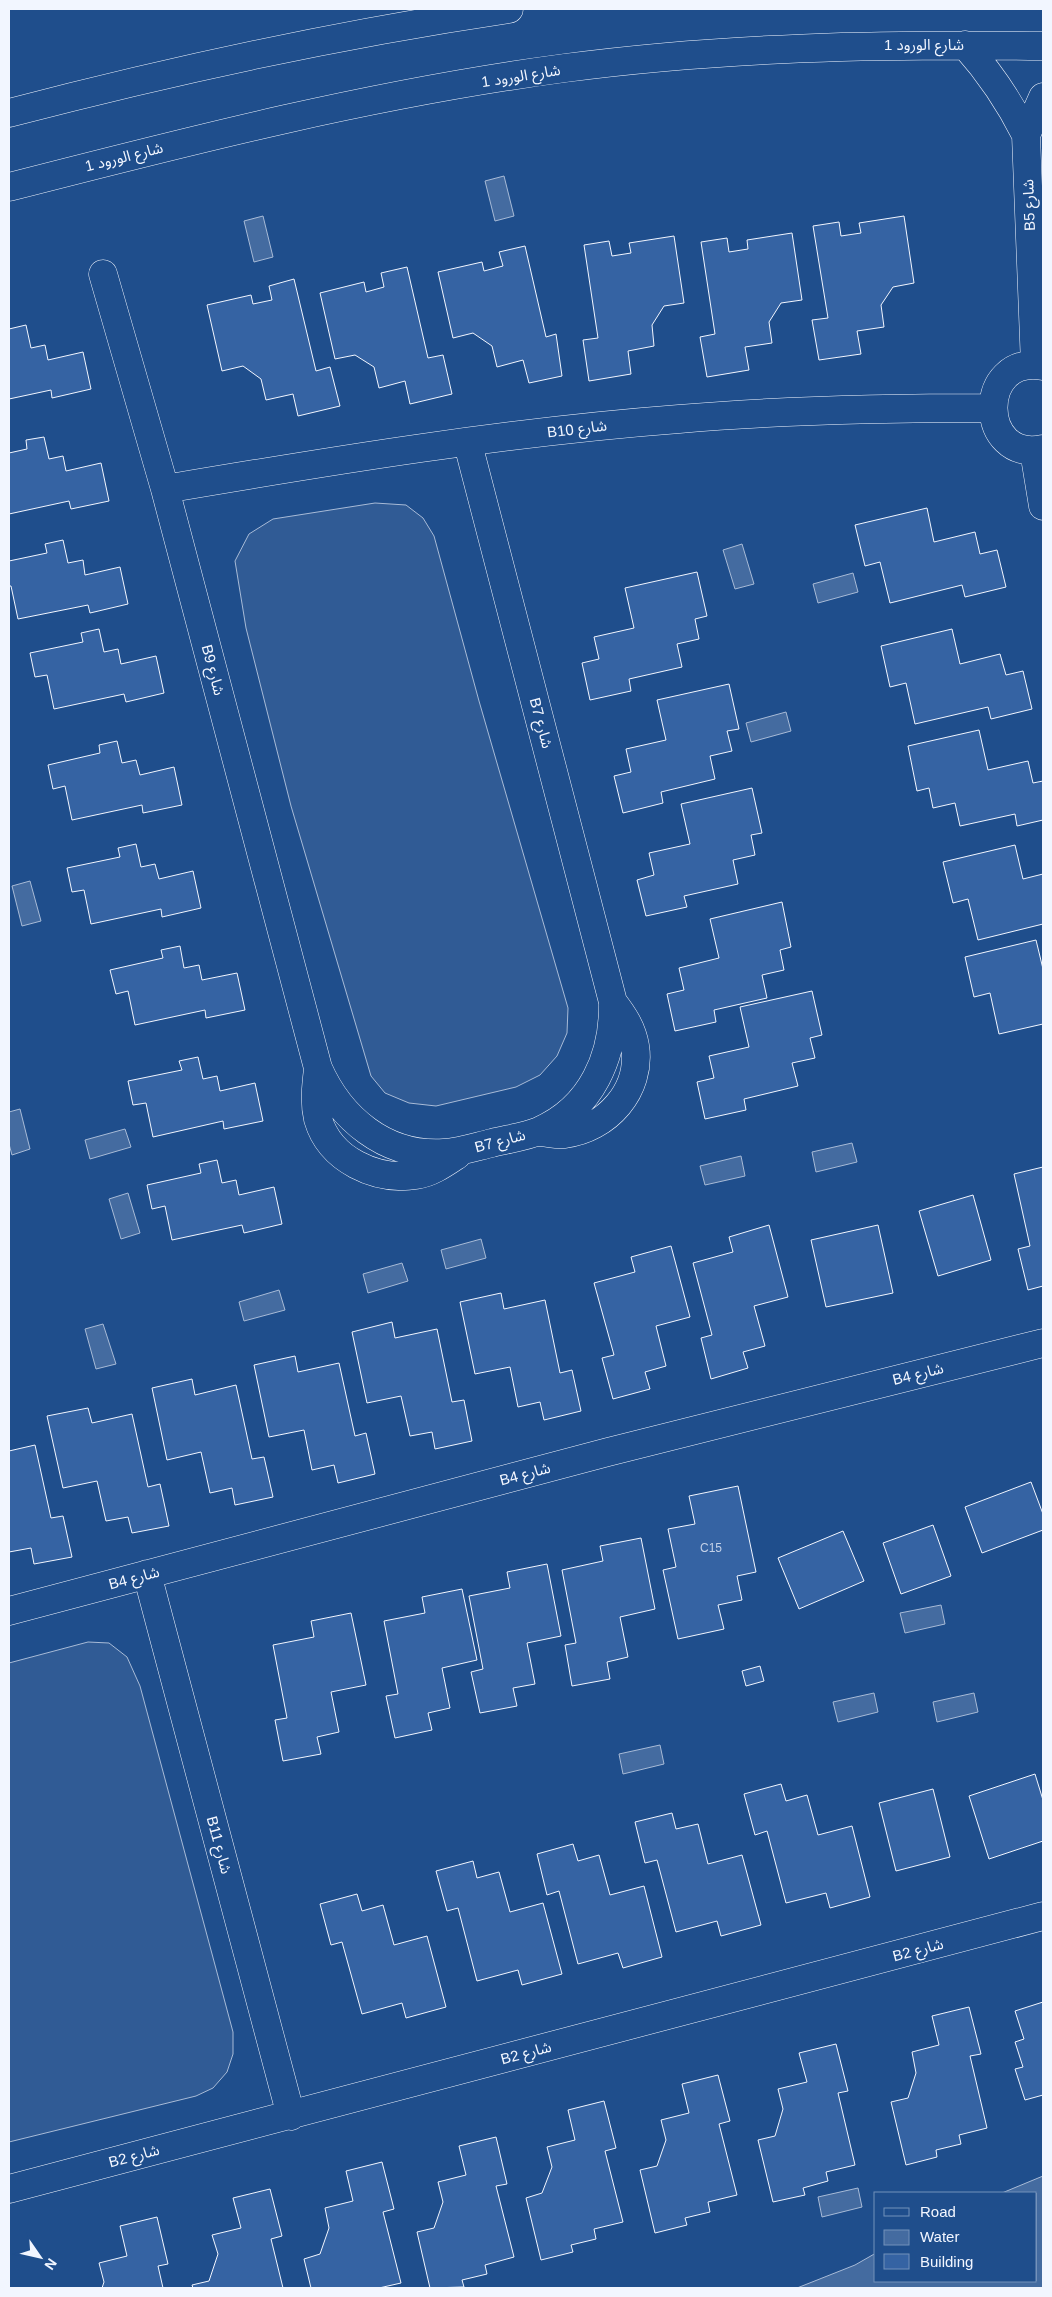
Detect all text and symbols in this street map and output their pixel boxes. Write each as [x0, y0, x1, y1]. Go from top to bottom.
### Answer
street label: شارع الورود 1 [884, 36, 964, 57]
street label: شارع الورود 1 [480, 61, 563, 94]
street label: شارع الورود 1 [83, 139, 166, 178]
street label: B5 شارع [1019, 178, 1042, 231]
street label: B10 شارع [546, 416, 609, 445]
street label: B9 شارع [195, 643, 228, 698]
street label: B7 شارع [523, 696, 556, 751]
street label: B7 شارع [473, 1126, 528, 1159]
street label: B4 شارع [891, 1359, 946, 1392]
street label: B4 شارع [498, 1459, 553, 1492]
house number: C15 [700, 1541, 722, 1555]
street label: B4 شارع [107, 1563, 162, 1596]
street label: B11 شارع [200, 1814, 235, 1877]
street label: B2 شارع [891, 1935, 946, 1968]
street label: B2 شارع [499, 2038, 554, 2071]
street label: B2 شارع [107, 2141, 162, 2174]
legend [874, 2192, 1037, 2282]
text: Road [920, 2203, 956, 2220]
text: Water [920, 2228, 959, 2245]
north arrow [15, 2232, 65, 2282]
text: Building [920, 2253, 973, 2270]
text: N [41, 2256, 60, 2273]

